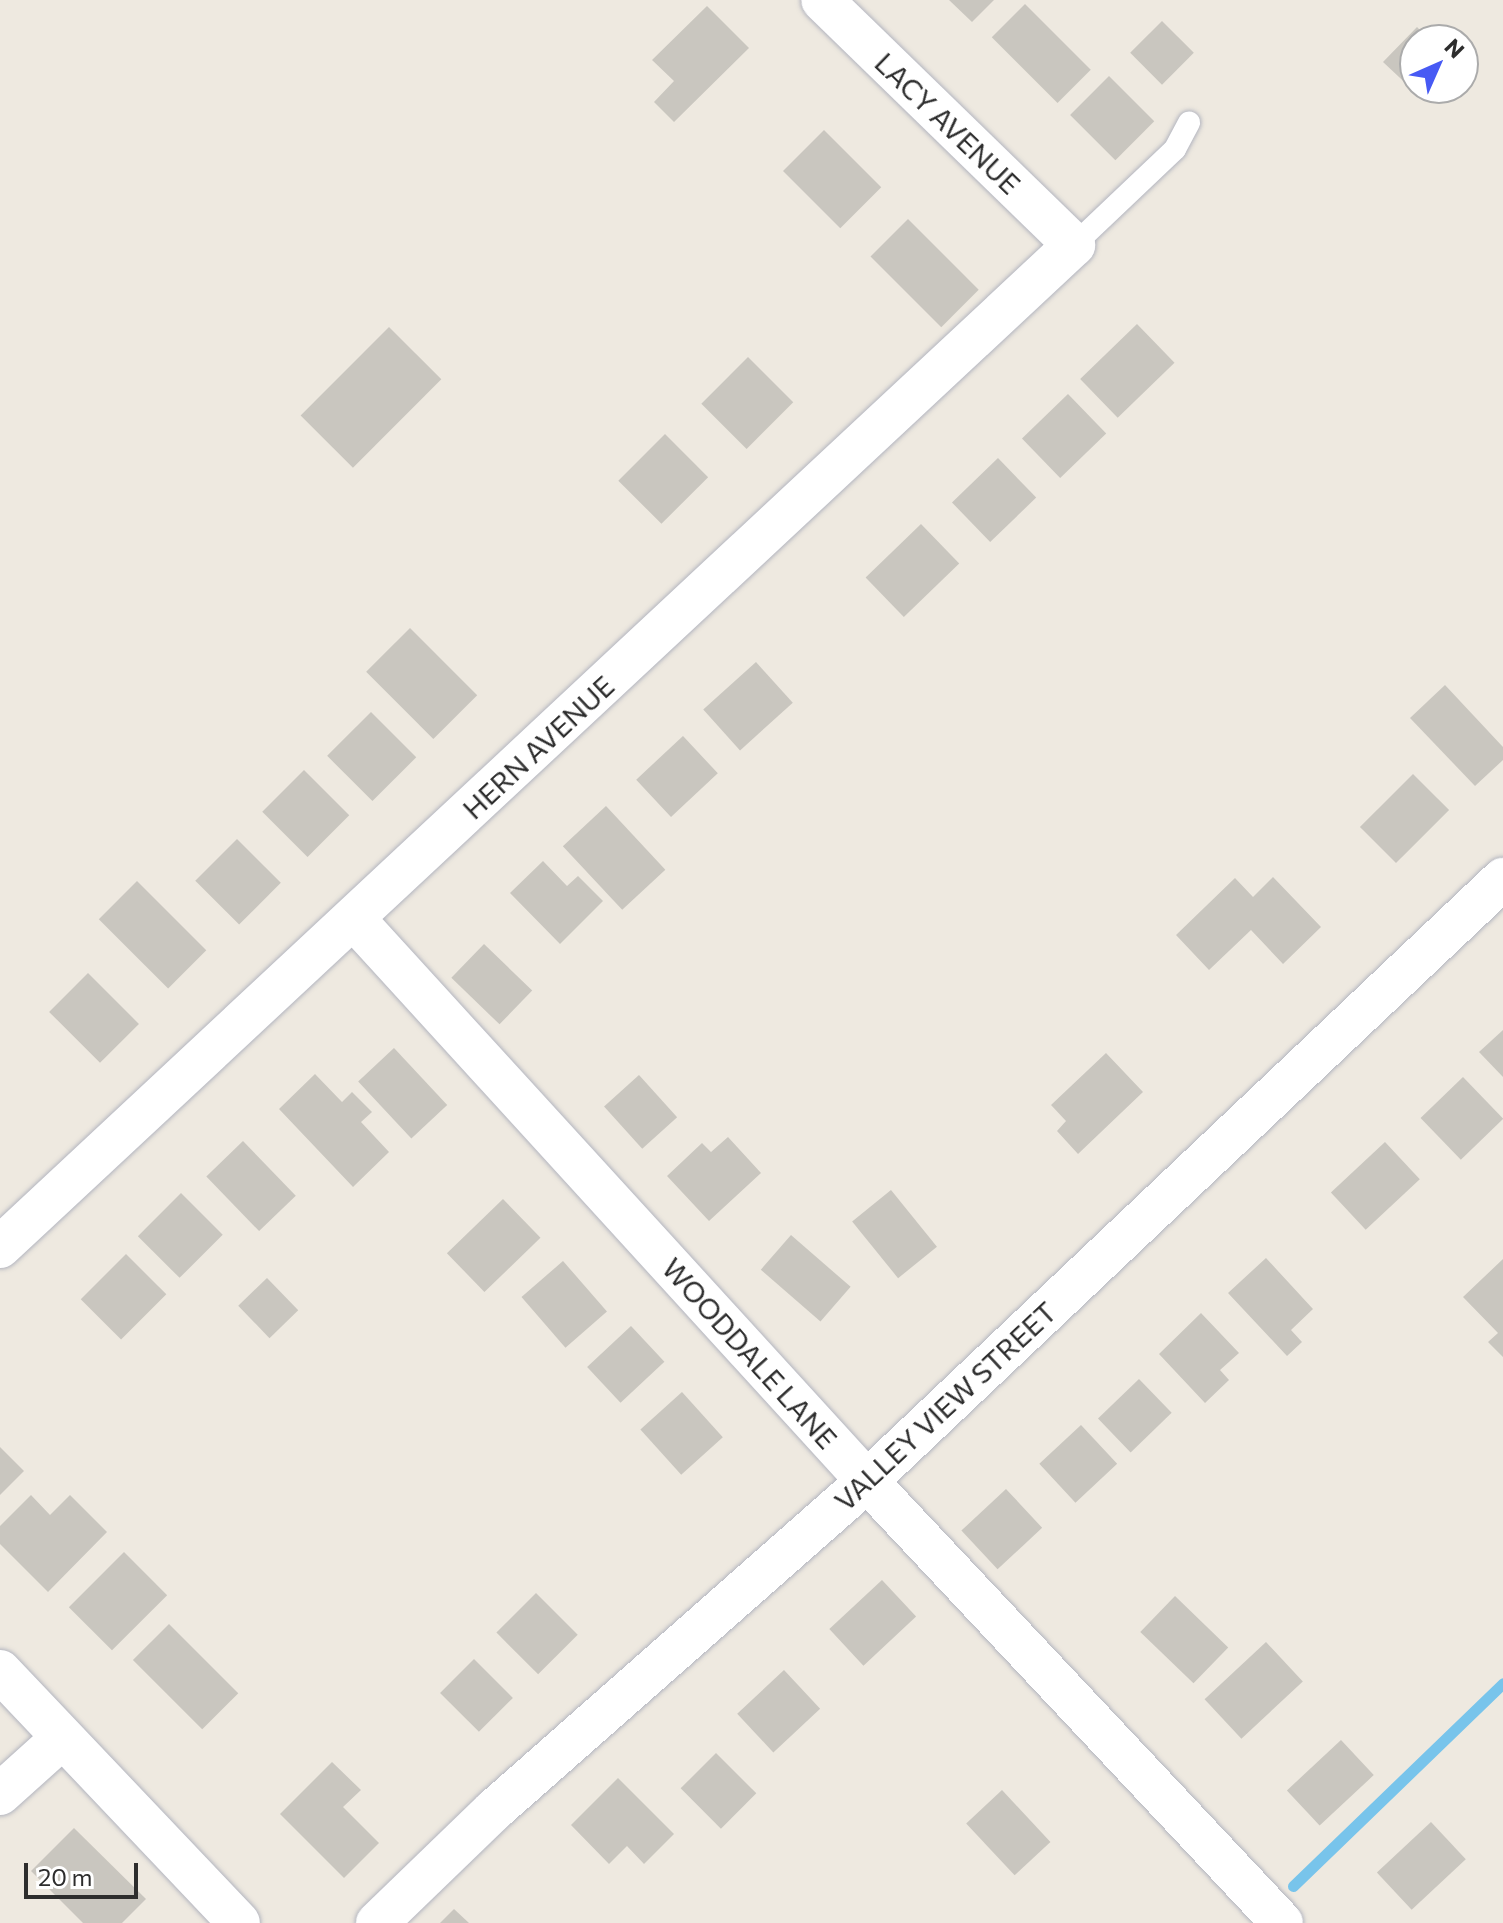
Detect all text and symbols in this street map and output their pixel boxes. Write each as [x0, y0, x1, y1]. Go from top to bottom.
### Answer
north arrow [1399, 24, 1479, 104]
text: N [1440, 33, 1470, 63]
street label: LACY AVENUE [869, 45, 1027, 201]
street label: HERN AVENUE [456, 669, 620, 825]
street label: WOODDALE LANE [656, 1251, 844, 1455]
street label: VALLEY VIEW STREET [827, 1295, 1063, 1517]
scale bar [28, 1847, 142, 1897]
text: 20 m [38, 1862, 92, 1891]

